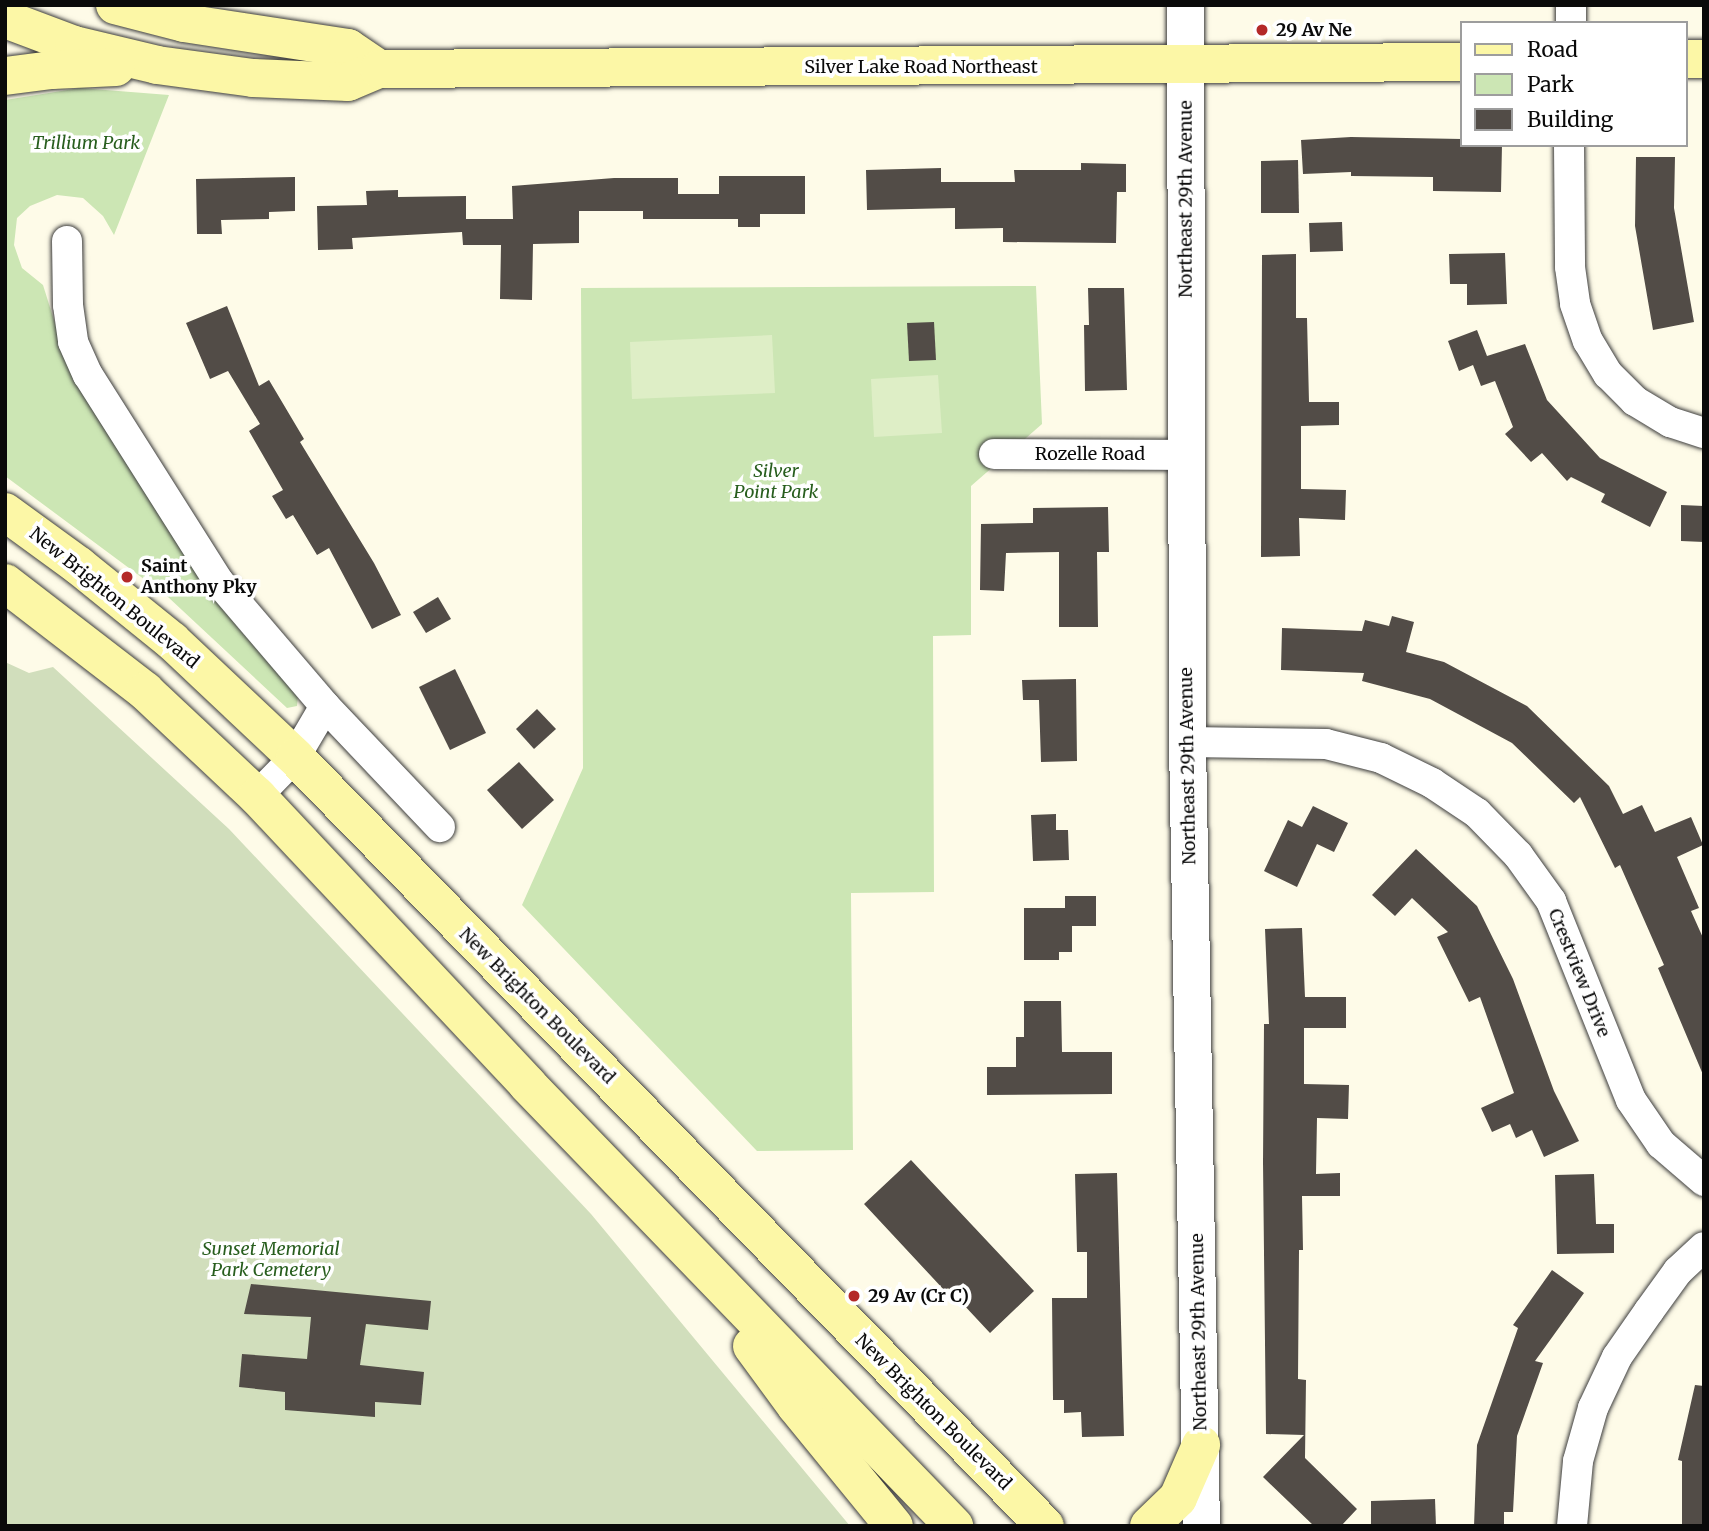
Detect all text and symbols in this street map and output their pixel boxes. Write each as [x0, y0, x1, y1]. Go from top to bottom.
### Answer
place label: 29 Av Ne [1276, 19, 1352, 41]
legend [1460, 21, 1688, 147]
marker: 29 Av Ne [1254, 22, 1270, 38]
text: Road [1527, 36, 1578, 63]
street label: Silver Lake Road Northeast [804, 56, 1038, 78]
text: Park [1527, 71, 1574, 98]
street label: Northeast 29th Avenue [1175, 100, 1197, 298]
text: Building [1527, 106, 1613, 133]
park label: Trillium Park [32, 132, 140, 154]
street label: Rozelle Road [1035, 443, 1145, 465]
park label: Silver Point Park [734, 461, 818, 504]
street label: New Brighton Boulevard [25, 523, 203, 673]
place label: Saint Anthony Pky [141, 556, 257, 598]
marker: Saint Anthony Pky [119, 569, 135, 585]
street label: Northeast 29th Avenue [1175, 667, 1201, 865]
street label: Crestview Drive [1543, 906, 1615, 1040]
street label: New Brighton Boulevard [455, 924, 619, 1088]
street label: Northeast 29th Avenue [1186, 1233, 1212, 1431]
park label: Sunset Memorial Park Cemetery [202, 1239, 340, 1282]
place label: 29 Av (Cr C) [868, 1285, 969, 1307]
marker: 29 Av (Cr C) [846, 1288, 862, 1304]
street label: New Brighton Boulevard [851, 1330, 1015, 1494]

